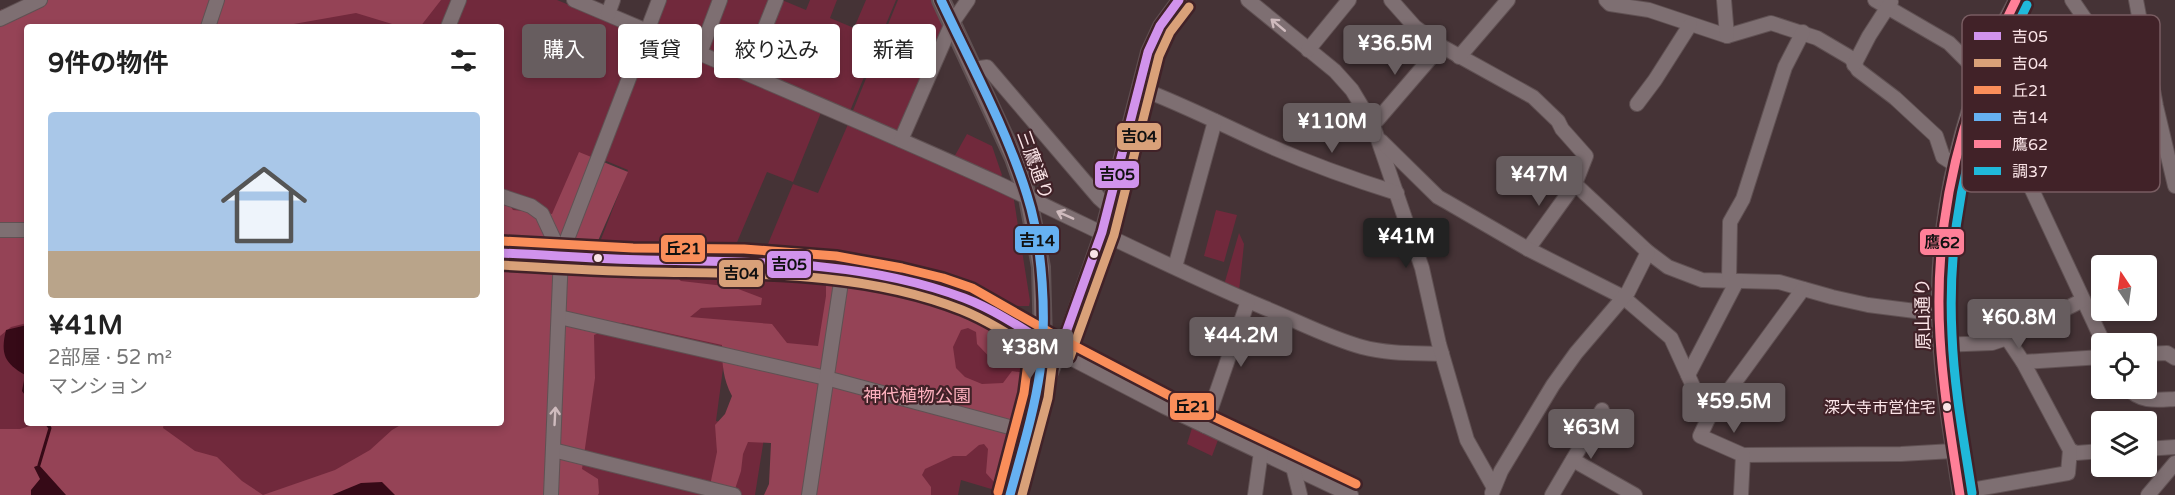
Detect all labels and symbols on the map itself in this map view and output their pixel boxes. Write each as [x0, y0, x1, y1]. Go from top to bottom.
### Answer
legend [1962, 15, 2160, 192]
one-way arrow [1271, 18, 1286, 32]
pin: ¥36.5M [1346, 25, 1444, 76]
text: 吉05 [2012, 27, 2048, 47]
text: 吉04 [2012, 54, 2048, 74]
text: 丘21 [2012, 81, 2048, 101]
pin: ¥110M [1290, 103, 1374, 154]
text: 吉14 [2012, 108, 2048, 128]
line badge: 吉04 [1116, 122, 1162, 151]
street label: 三鷹通り [1012, 127, 1058, 203]
text: 吉04 [1121, 127, 1157, 147]
text: 鷹62 [2012, 135, 2048, 155]
pin: ¥47M [1503, 156, 1575, 207]
line badge: 吉05 [1094, 160, 1140, 189]
text: 調37 [2012, 162, 2048, 182]
text: 吉05 [1099, 165, 1135, 185]
one-way arrow [1056, 209, 1075, 220]
pin: ¥41M [1370, 218, 1442, 269]
line badge: 吉14 [1014, 225, 1060, 254]
line badge: 鷹62 [1919, 228, 1965, 256]
text: 吉14 [1019, 231, 1055, 251]
text: 鷹62 [1924, 233, 1960, 253]
line badge: 丘21 [660, 234, 706, 263]
text: 丘21 [665, 239, 701, 259]
unlabelled marker [1088, 248, 1100, 260]
line badge: 吉05 [766, 250, 812, 279]
unlabelled marker [592, 252, 604, 264]
text: 吉05 [771, 255, 807, 275]
north arrow [2091, 255, 2157, 321]
line badge: 吉04 [718, 259, 764, 288]
text: 吉04 [723, 264, 759, 284]
street label: 原山通り [1911, 278, 1935, 350]
pin: ¥60.8M [1970, 299, 2068, 350]
pin: ¥44.2M [1192, 317, 1290, 368]
pin: ¥38M [994, 329, 1066, 380]
pin: ¥59.5M [1685, 383, 1783, 434]
park label: 神代植物公園 [863, 385, 971, 407]
line badge: 丘21 [1169, 392, 1215, 421]
text: 丘21 [1174, 397, 1210, 417]
place label: 深大寺市営住宅 [1824, 398, 1936, 418]
marker: 深大寺市営住宅 [1941, 401, 1953, 413]
one-way arrow [549, 406, 560, 426]
pin: ¥63M [1555, 409, 1627, 460]

